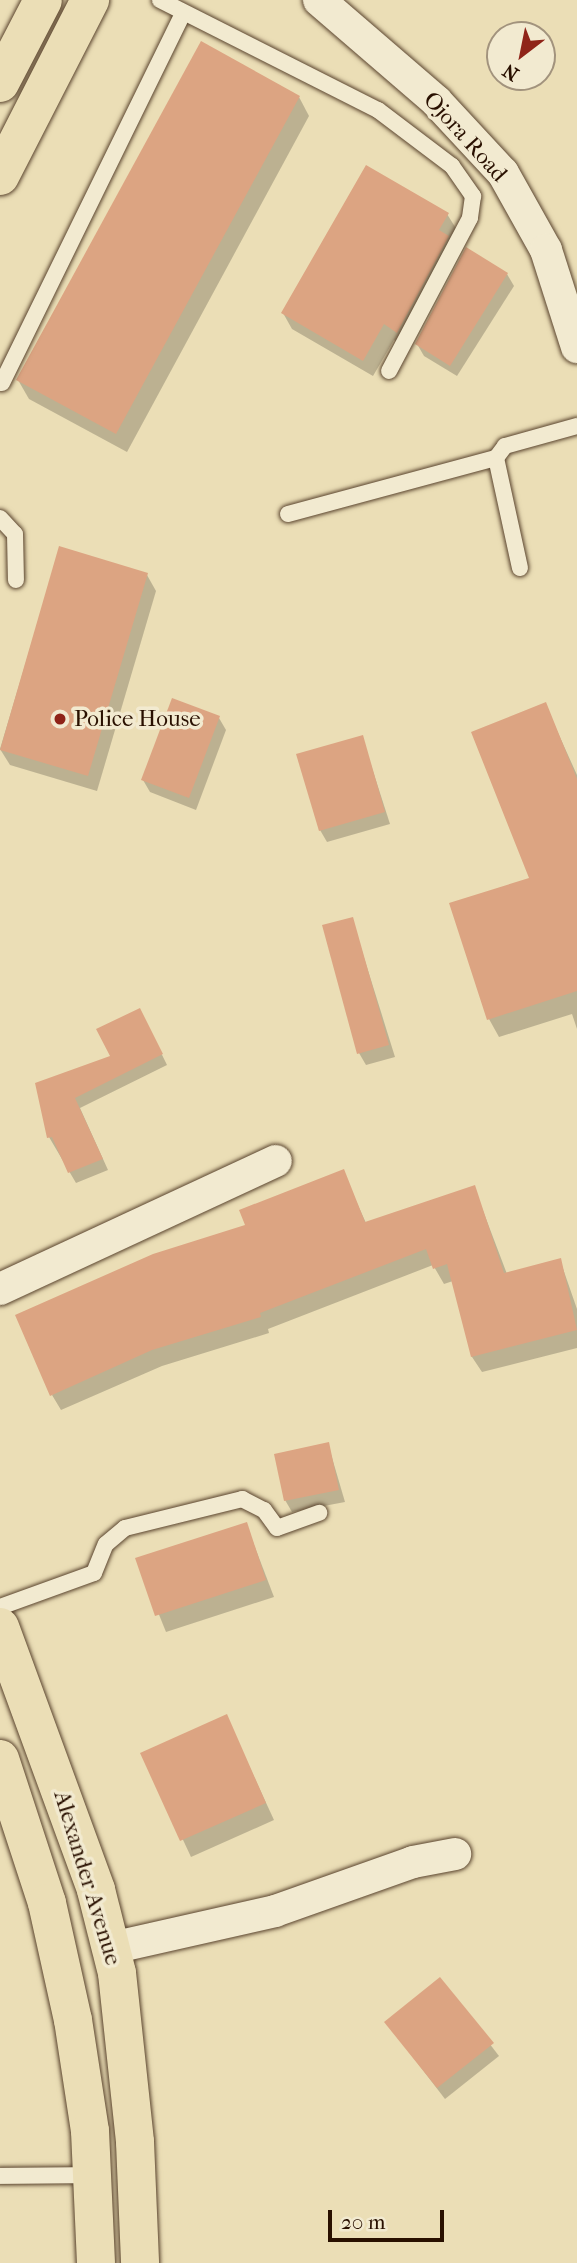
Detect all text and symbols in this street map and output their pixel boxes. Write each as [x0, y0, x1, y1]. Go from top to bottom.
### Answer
north arrow [486, 21, 556, 91]
text: N [499, 59, 523, 85]
street label: Ojora Road [417, 86, 513, 188]
place label: Police House [74, 705, 201, 733]
marker: Police House [52, 711, 68, 727]
street label: Alexander Avenue [47, 1787, 127, 1969]
scale bar [332, 2196, 448, 2240]
text: 20 m [341, 2210, 385, 2234]

